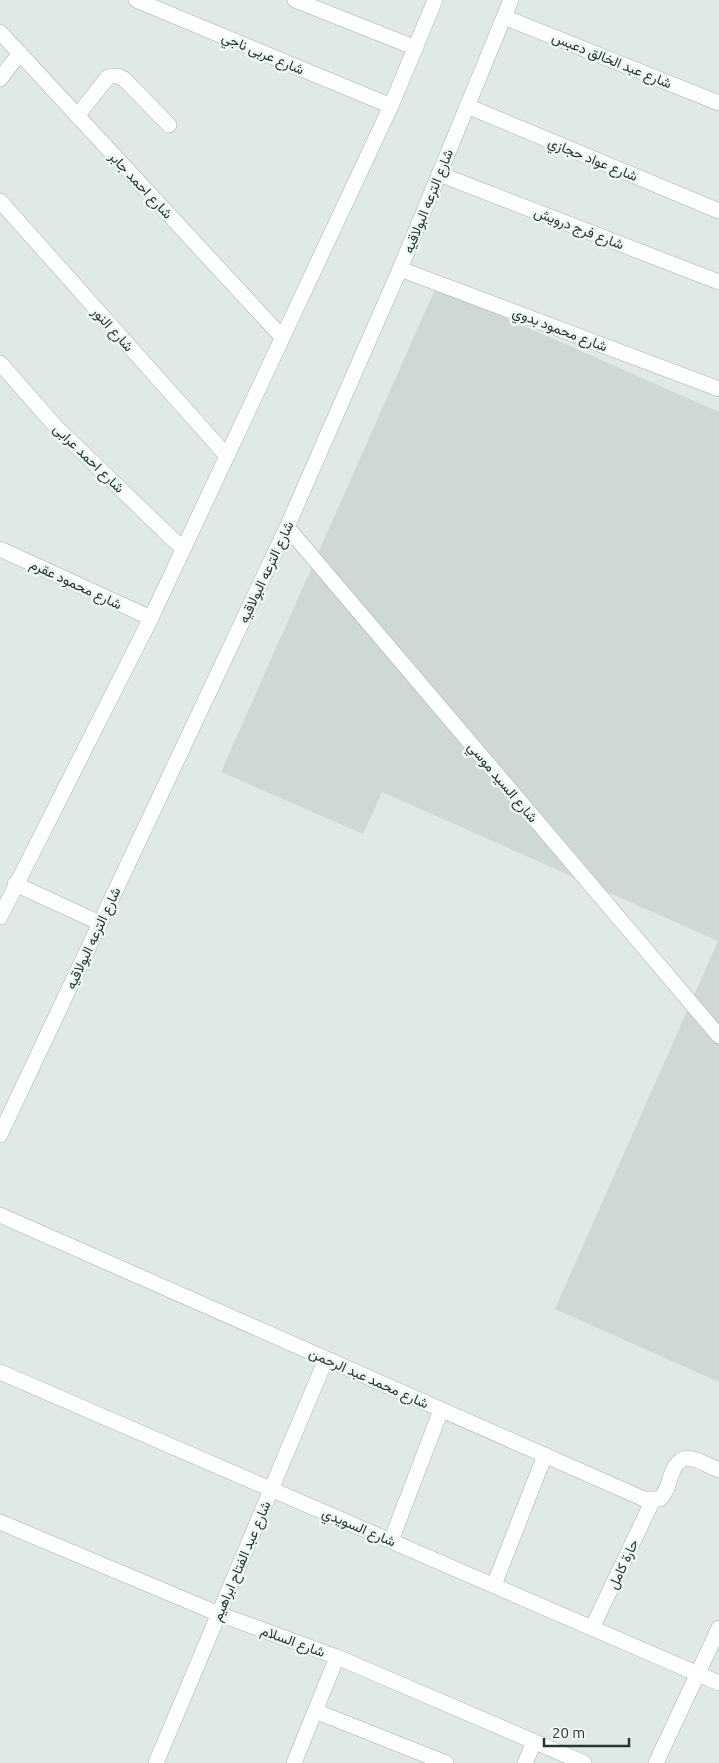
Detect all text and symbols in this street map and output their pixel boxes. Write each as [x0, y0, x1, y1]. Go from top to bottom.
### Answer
street label: شارع عربى ناجي [218, 29, 306, 81]
street label: شارع عبد الخالق دعبس [549, 29, 674, 94]
street label: شارع عواد حجازي [544, 134, 640, 188]
street label: شارع الترعه البولاقيه [400, 147, 459, 256]
street label: شارع احمد جابر [103, 148, 176, 224]
street label: شارع فرج درويش [531, 204, 626, 255]
street label: شارع النور [86, 303, 137, 357]
street label: شارع محمود بدوي [509, 304, 610, 358]
street label: شارع احمد عرابى [48, 420, 128, 498]
street label: شارع الترعه البولاقيه [235, 518, 299, 627]
street label: شارع محمود عقرم [26, 556, 124, 615]
street label: شارع السيد موسي [462, 739, 541, 828]
street label: شارع الترعه البولاقيه [62, 884, 126, 993]
street label: شارع محمد عبد الرحمن [306, 1344, 431, 1414]
street label: شارع عبد الفتاح ابراهيم [208, 1499, 276, 1625]
street label: شارع السويدي [318, 1504, 398, 1553]
street label: حارة كامل [605, 1537, 642, 1592]
street label: شارع السلام [258, 1622, 327, 1663]
scale bar [544, 1716, 629, 1748]
text: 20 m [552, 1724, 585, 1741]

